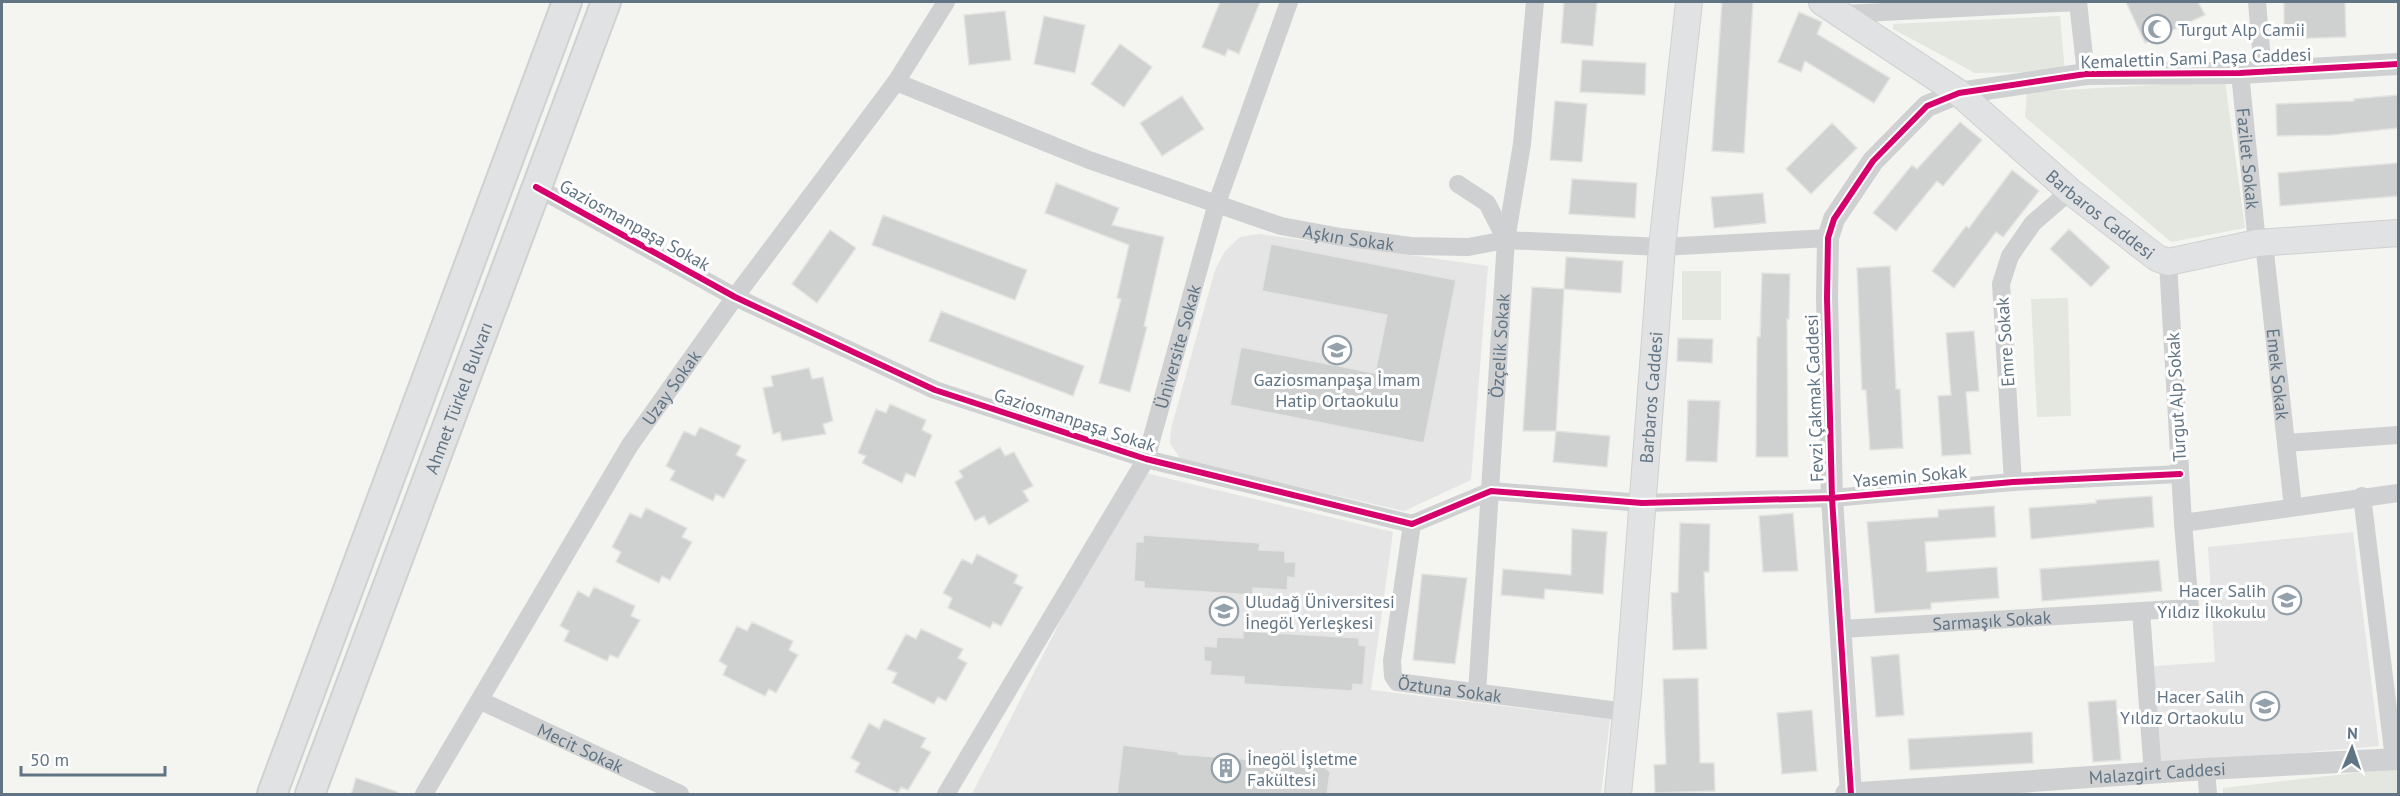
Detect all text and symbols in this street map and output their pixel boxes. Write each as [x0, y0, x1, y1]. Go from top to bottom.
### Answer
mosque icon: Turgut Alp Camii [2141, 13, 2173, 45]
place label: Turgut Alp Camii [2178, 18, 2305, 41]
street label: Kemalettin Sami Paşa Caddesi [2080, 42, 2312, 74]
street label: Fazilet Sokak [2232, 107, 2265, 211]
street label: Barbaros Caddesi [2042, 164, 2160, 264]
street label: Gaziosmanpaşa Sokak [556, 174, 715, 276]
street label: Aşkın Sokak [1302, 219, 1396, 255]
street label: Üniversite Sokak [1149, 281, 1205, 411]
street label: Özçelik Sokak [1484, 292, 1514, 399]
street label: Emre Sokak [1990, 296, 2020, 388]
street label: Fevzi Çakmak Caddesi [1800, 314, 1828, 482]
street label: Ahmet Türkel Bulvarı [419, 318, 497, 477]
street label: Emek Sokak [2262, 327, 2295, 421]
street label: Barbaros Caddesi [1634, 331, 1667, 464]
street label: Turgut Alp Sokak [2161, 331, 2191, 462]
school or university icon: Gaziosmanpaşa İmam Hatip Ortaokulu [1321, 334, 1353, 366]
street label: Uzay Sokak [636, 345, 706, 429]
place label: Gaziosmanpaşa İmam Hatip Ortaokulu [1254, 368, 1420, 412]
street label: Gaziosmanpaşa Sokak [991, 383, 1159, 457]
street label: Yasemin Sokak [1852, 460, 1968, 492]
place label: Hacer Salih Yıldız İlkokulu [2157, 579, 2266, 623]
school or university icon: Hacer Salih Yıldız İlkokulu [2271, 584, 2303, 616]
place label: Uludağ Üniversitesi İnegöl Yerleşkesi [1245, 590, 1395, 634]
school or university icon: Uludağ Üniversitesi İnegöl Yerleşkesi [1208, 595, 1240, 627]
street label: Sarmaşık Sokak [1932, 605, 2052, 635]
street label: Öztuna Sokak [1396, 671, 1504, 707]
place label: Hacer Salih Yıldız Ortaokulu [2120, 685, 2244, 729]
school or university icon: Hacer Salih Yıldız Ortaokulu [2249, 690, 2281, 722]
street label: Mecit Sokak [534, 718, 628, 778]
north arrow [2322, 718, 2382, 778]
text: N [2347, 723, 2358, 743]
scale bar [21, 739, 165, 777]
place label: İnegöl İşletme Fakültesi [1247, 747, 1357, 791]
text: 50 m [30, 748, 69, 771]
building icon: İnegöl İşletme Fakültesi [1210, 752, 1242, 784]
street label: Malazgirt Caddesi [2088, 756, 2226, 789]

